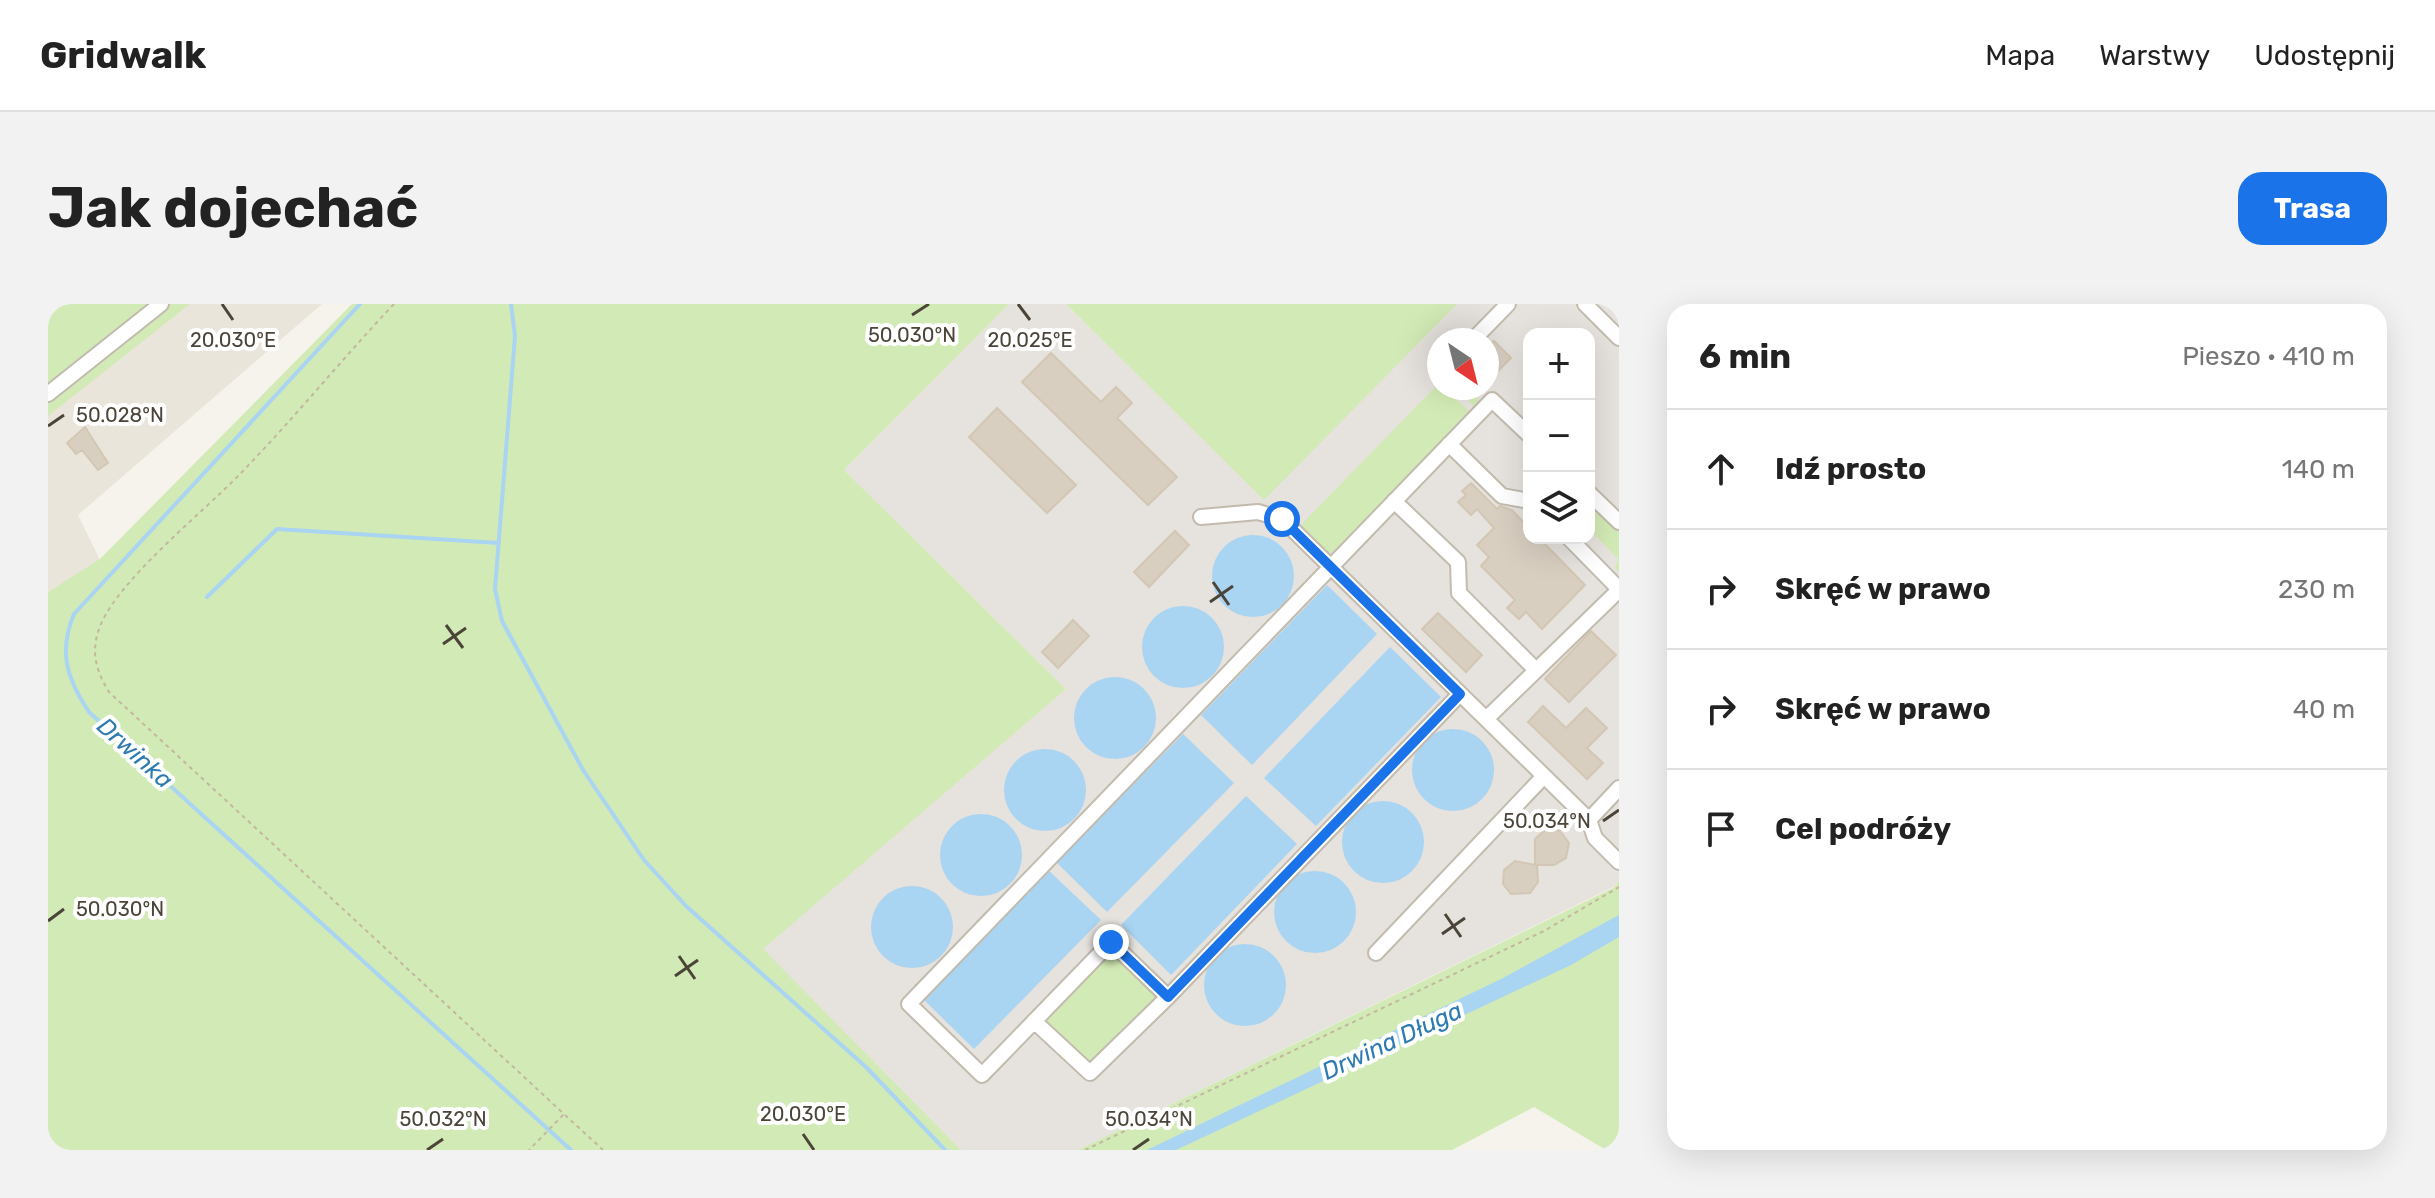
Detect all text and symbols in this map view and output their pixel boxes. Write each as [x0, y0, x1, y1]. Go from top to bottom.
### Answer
text: Gridwalk [40, 32, 206, 78]
text: Mapa [1985, 39, 2055, 72]
text: Warstwy [2099, 39, 2210, 72]
text: Udostępnij [2254, 39, 2395, 72]
button: Trasa [2238, 172, 2387, 245]
text: Jak dojechać [48, 175, 418, 241]
text: 50.030°N [868, 323, 956, 347]
text: 20.030°E [190, 328, 276, 352]
text: 20.025°E [987, 328, 1073, 352]
north arrow [1427, 328, 1499, 400]
map controls [1523, 328, 1595, 544]
button: + [1523, 328, 1595, 400]
text: 6 min [1699, 336, 1791, 377]
text: Pieszo · 410 m [2182, 341, 2355, 372]
button: − [1523, 400, 1595, 472]
text: 50.028°N [76, 403, 164, 427]
icon: ahead [1699, 447, 1743, 491]
text: Idź prosto [1775, 451, 1926, 487]
text: 140 m [2282, 454, 2355, 485]
button: layers [1523, 472, 1595, 544]
route start [1264, 501, 1300, 537]
icon: right [1699, 567, 1743, 611]
text: Skręć w prawo [1775, 571, 1991, 607]
text: 230 m [2278, 574, 2355, 605]
icon: right [1699, 687, 1743, 731]
text: Skręć w prawo [1775, 691, 1991, 727]
text: 40 m [2293, 694, 2355, 725]
water label: Drwinka [92, 712, 178, 794]
icon: arrive [1699, 807, 1743, 851]
text: 50.034°N [1503, 809, 1591, 833]
text: Cel podróży [1775, 811, 1951, 847]
text: 50.030°N [76, 897, 164, 921]
route end [1093, 924, 1129, 960]
water label: Drwina Długa [1318, 996, 1466, 1086]
text: 20.030°E [760, 1102, 846, 1126]
text: 50.032°N [399, 1107, 487, 1131]
text: 50.034°N [1105, 1107, 1193, 1131]

